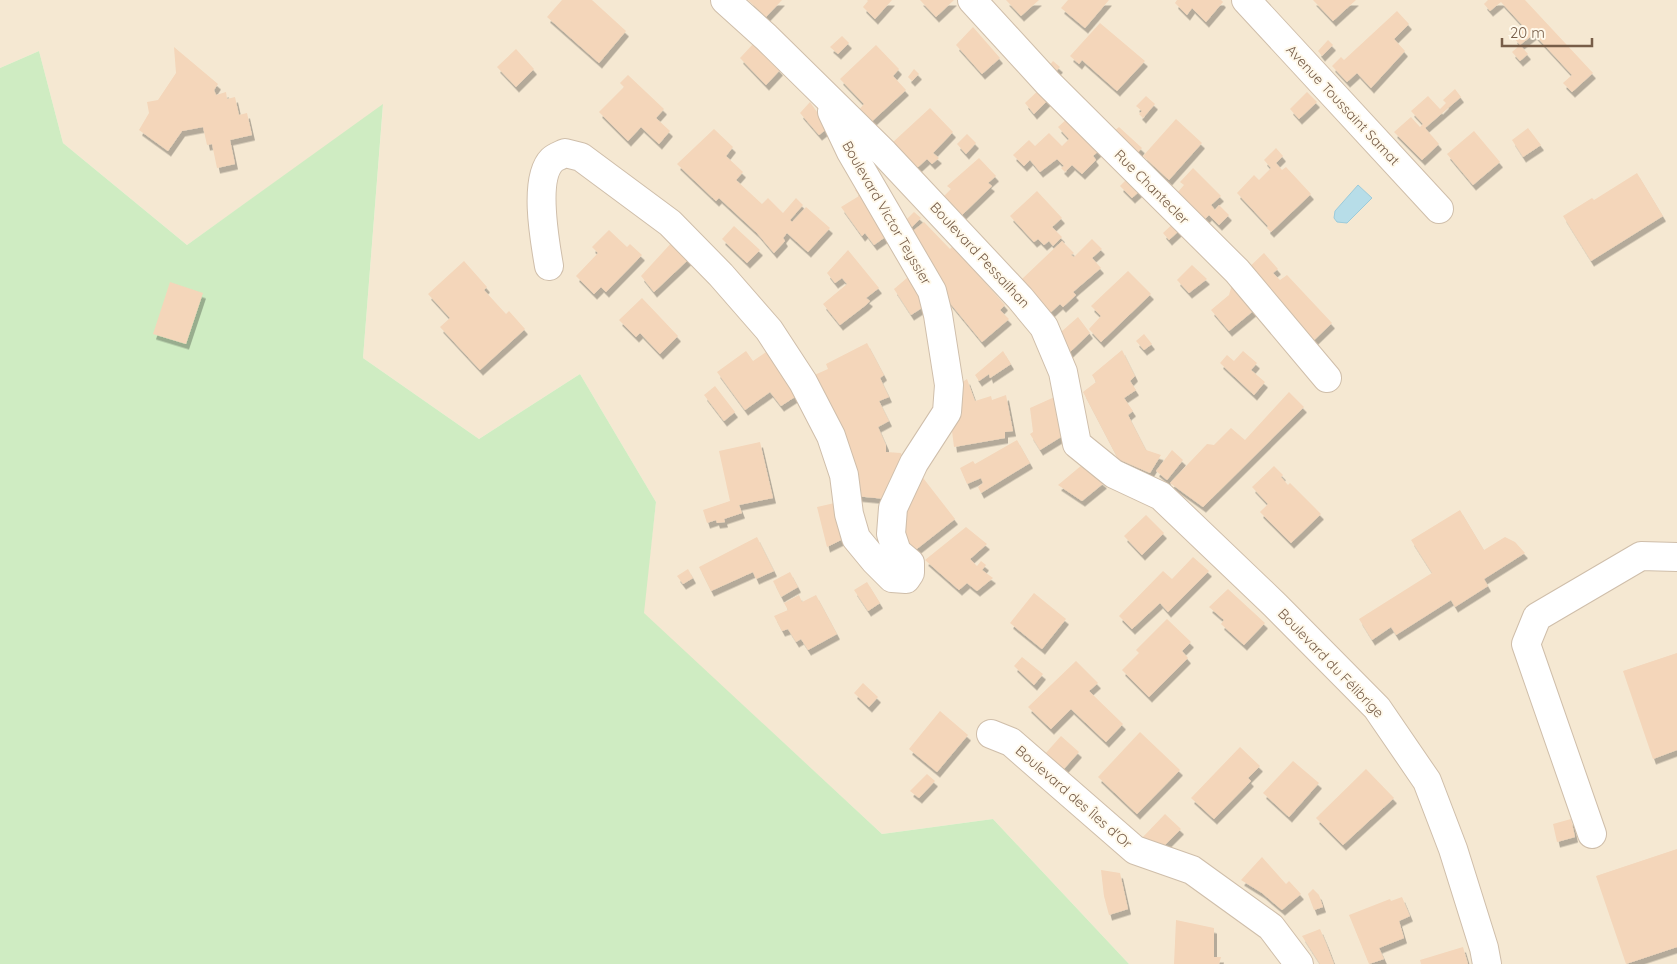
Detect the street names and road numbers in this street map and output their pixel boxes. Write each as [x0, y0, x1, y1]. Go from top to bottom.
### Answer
street label: Avenue Toussaint Samat [1282, 41, 1404, 169]
street label: Boulevard Victor Teyssier [838, 138, 936, 289]
street label: Rue Chantecler [1111, 146, 1194, 229]
street label: Boulevard Pessailhan [926, 198, 1034, 312]
street label: Boulevard du Félibrige [1274, 605, 1388, 722]
street label: Boulevard des Îles d'Or [1012, 741, 1136, 853]

